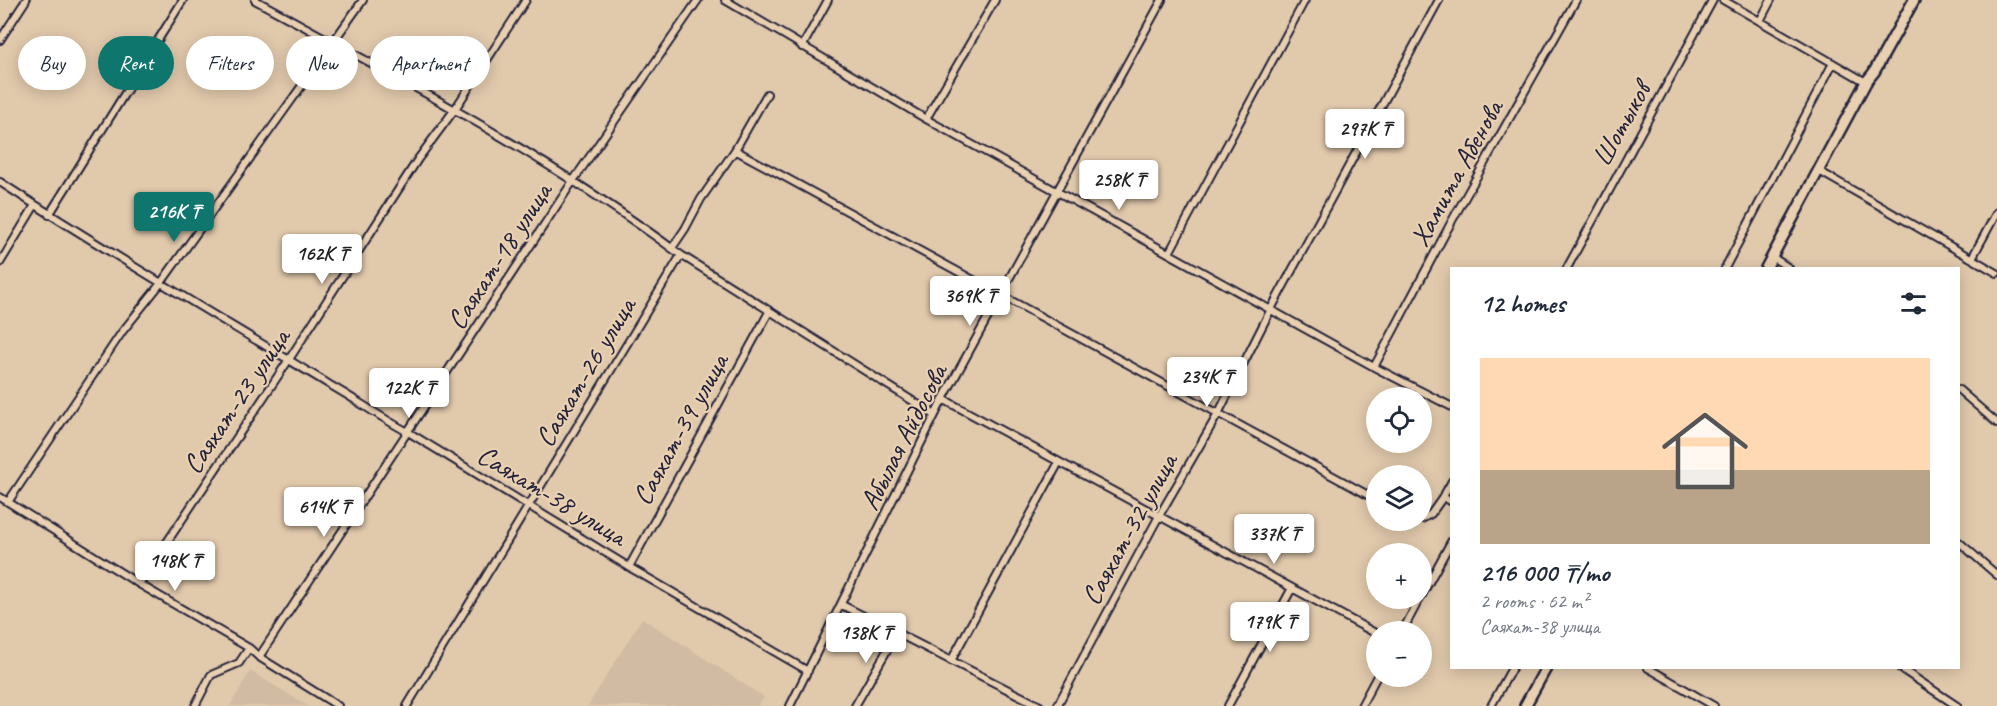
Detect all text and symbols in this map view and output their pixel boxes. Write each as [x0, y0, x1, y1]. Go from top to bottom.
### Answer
chip: Buy [18, 36, 86, 90]
chip: Rent [98, 36, 174, 90]
chip: Filters [186, 36, 274, 90]
chip: New [286, 36, 358, 90]
chip: Apartment [370, 36, 490, 90]
street label: Шотыков [1584, 72, 1660, 172]
street label: Хамита Абенова [1402, 92, 1512, 252]
pin: 297K ₸ [1316, 109, 1414, 160]
text: 297K ₸ [1339, 116, 1391, 141]
pin: 258K ₸ [1070, 160, 1168, 211]
text: 258K ₸ [1093, 167, 1145, 192]
street label: Саяхат-18 улица [439, 174, 561, 336]
pin: 216K ₸ [125, 192, 223, 243]
text: 216K ₸ [148, 199, 200, 224]
pin: 162K ₸ [273, 234, 371, 285]
text: 162K ₸ [296, 241, 348, 266]
pin: 369K ₸ [921, 276, 1019, 327]
text: 369K ₸ [944, 283, 996, 308]
text: 12 homes [1480, 287, 1565, 320]
icon: filters [1897, 287, 1930, 320]
street label: Саяхат-26 улица [527, 289, 644, 453]
street label: Саяхат-23 улица [175, 320, 299, 480]
street label: Саяхат-39 улица [624, 345, 737, 511]
street label: Абылая Айдосова [851, 356, 956, 516]
pin: 234K ₸ [1158, 357, 1256, 408]
text: 234K ₸ [1181, 364, 1233, 389]
pin: 122K ₸ [360, 368, 458, 419]
text: 122K ₸ [383, 375, 435, 400]
map controls [1366, 387, 1432, 687]
button: locate [1366, 387, 1432, 453]
icon: home [1651, 397, 1759, 505]
street label: Саяхат-38 улица [471, 437, 635, 554]
street label: Саяхат-32 улица [1073, 445, 1186, 611]
button: layers [1366, 465, 1432, 531]
pin: 614K ₸ [275, 487, 373, 538]
text: 614K ₸ [298, 494, 350, 519]
pin: 337K ₸ [1225, 514, 1323, 565]
text: 337K ₸ [1248, 521, 1300, 546]
pin: 148K ₸ [126, 541, 224, 592]
button: + [1366, 543, 1432, 609]
text: 148K ₸ [149, 548, 201, 573]
text: 216 000 ₸/mo [1480, 556, 1609, 589]
text: 2 rooms · 62 m² [1480, 589, 1588, 614]
pin: 179K ₸ [1221, 602, 1319, 653]
text: 179K ₸ [1244, 609, 1296, 634]
pin: 138K ₸ [817, 613, 915, 664]
text: Саяхат-38 улица [1480, 614, 1600, 639]
text: 138K ₸ [840, 620, 892, 645]
button: − [1366, 621, 1432, 687]

